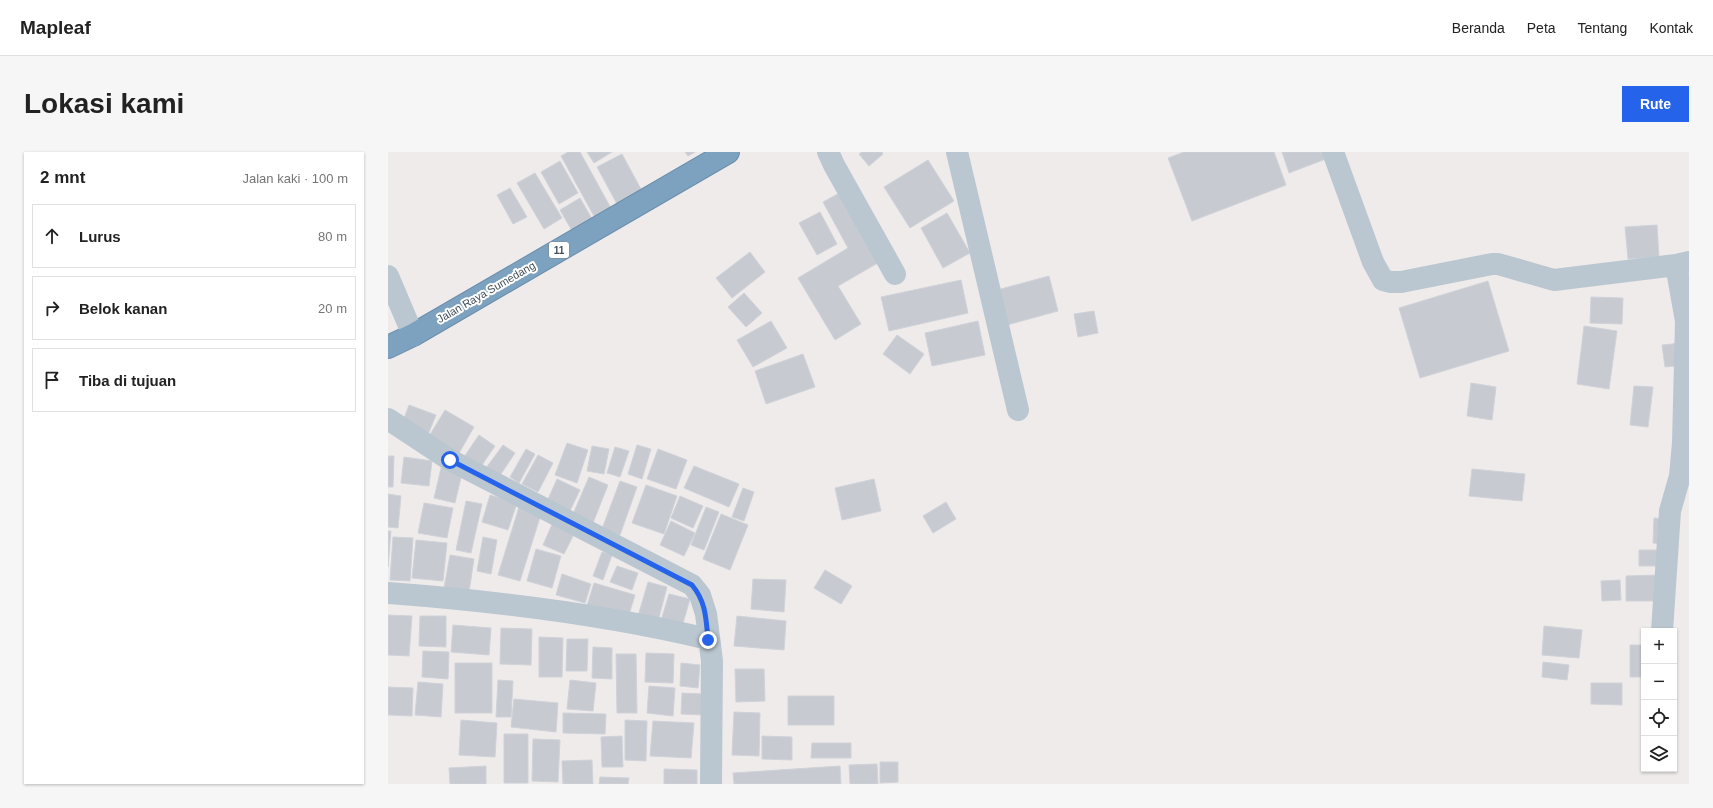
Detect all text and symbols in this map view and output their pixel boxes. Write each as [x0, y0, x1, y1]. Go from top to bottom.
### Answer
text: Mapleaf [20, 17, 91, 38]
text: Beranda [1452, 20, 1505, 36]
text: Peta [1527, 20, 1556, 36]
text: Tentang [1578, 20, 1627, 36]
text: Kontak [1649, 20, 1693, 36]
button: Rute [1622, 86, 1689, 122]
text: Lokasi kami [24, 88, 184, 119]
text: 2 mnt [40, 168, 85, 187]
text: Jalan kaki · 100 m [243, 171, 348, 186]
icon: ahead [41, 225, 63, 247]
text: Lurus [79, 228, 121, 245]
text: 80 m [318, 229, 347, 244]
road number: 11 [549, 242, 569, 258]
street label: Jalan Raya Sumedang [435, 259, 537, 325]
icon: right [41, 297, 63, 319]
text: Belok kanan [79, 300, 167, 317]
text: 20 m [318, 301, 347, 316]
icon: arrive [41, 369, 63, 391]
text: Tiba di tujuan [79, 372, 176, 389]
route start [441, 451, 459, 469]
map controls [1641, 628, 1677, 772]
button: + [1641, 628, 1677, 664]
route end [699, 631, 717, 649]
button: − [1641, 664, 1677, 700]
button: locate [1641, 700, 1677, 736]
button: layers [1641, 736, 1677, 772]

